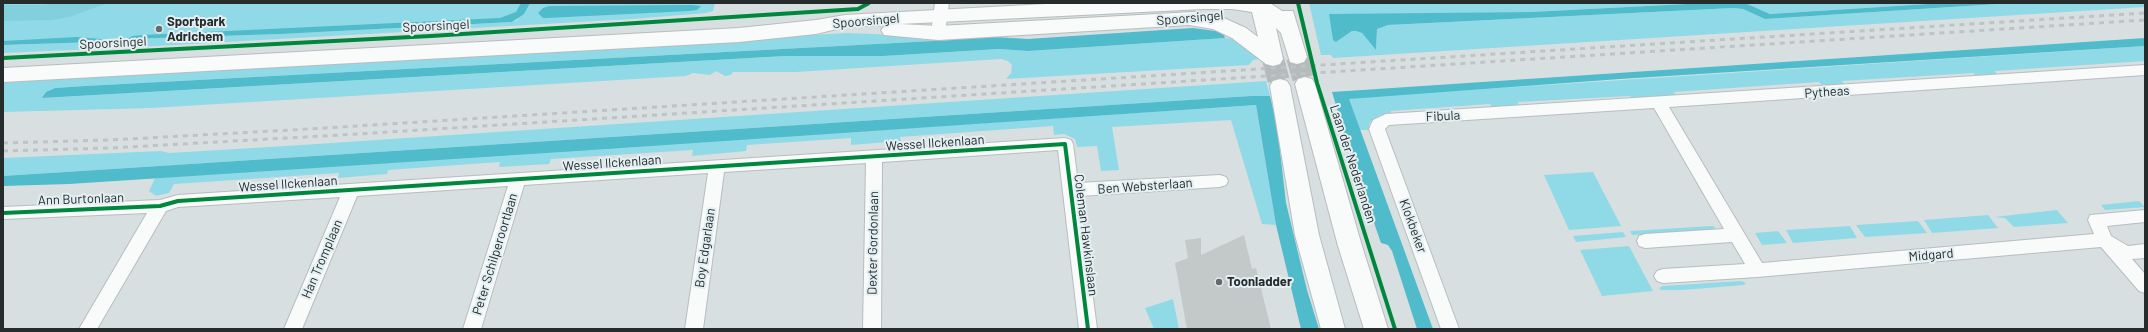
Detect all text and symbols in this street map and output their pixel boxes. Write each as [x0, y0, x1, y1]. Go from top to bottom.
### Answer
street label: Spoorsingel [1156, 7, 1224, 29]
street label: Spoorsingel [832, 10, 900, 32]
place label: Sportpark Adrichem [167, 14, 225, 45]
street label: Spoorsingel [402, 16, 470, 36]
marker: Sportpark Adrichem [154, 24, 164, 34]
street label: Spoorsingel [79, 33, 147, 53]
street label: Pytheas [1804, 83, 1850, 101]
street label: Laan der Nederlanden [1326, 103, 1380, 225]
street label: Fibula [1425, 107, 1461, 125]
street label: Wessel Ilckenlaan [885, 132, 985, 154]
street label: Wessel Ilckenlaan [562, 152, 662, 174]
street label: Wessel Ilckenlaan [238, 173, 338, 195]
street label: Coleman Hawkinslaan [1071, 173, 1101, 297]
street label: Ben Websterlaan [1097, 175, 1193, 197]
street label: Ann Burtonlaan [38, 190, 124, 208]
street label: Peter Schilperoortlaan [469, 191, 521, 317]
street label: Dexter Gordonlaan [864, 191, 882, 295]
street label: Klokbeker [1396, 197, 1430, 255]
street label: Boy Edgarlaan [692, 207, 718, 289]
street label: Han Tromplaan [298, 217, 346, 301]
street label: Midgard [1908, 245, 1954, 265]
place label: Toonladder [1227, 274, 1292, 290]
marker: Toonladder [1214, 277, 1224, 287]

